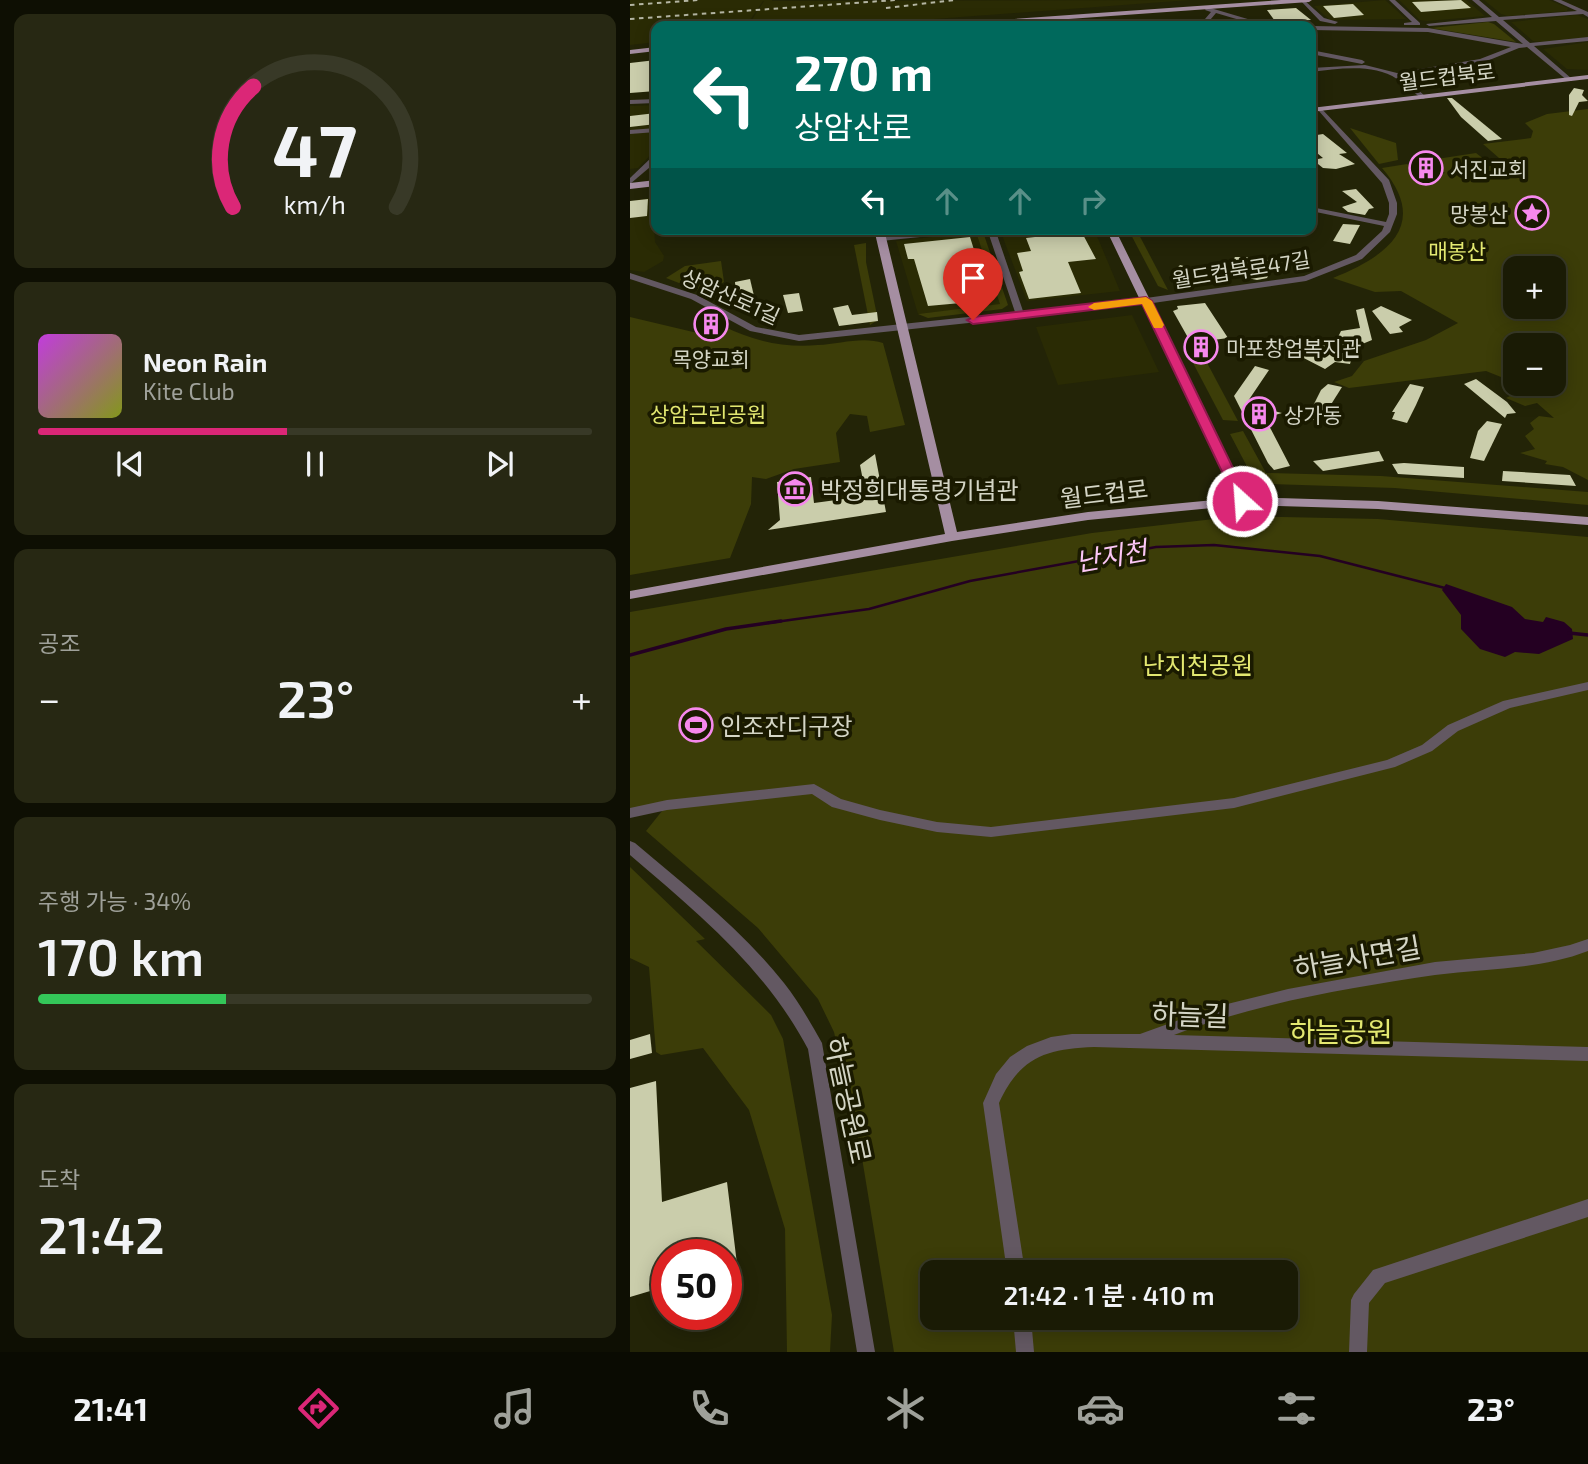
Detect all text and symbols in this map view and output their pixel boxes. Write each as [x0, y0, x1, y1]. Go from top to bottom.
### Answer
text: 270 m [794, 42, 933, 101]
icon: left [679, 49, 770, 140]
street label: 월드컵북로 [1398, 58, 1496, 94]
text: 47 [273, 104, 357, 192]
text: 상암산로 [794, 107, 912, 145]
building icon: 서진교회 [1407, 149, 1445, 187]
place label: 서진교회 [1450, 156, 1527, 181]
icon: left [855, 182, 893, 220]
icon: ahead [928, 182, 966, 220]
icon: ahead [1001, 182, 1039, 220]
icon: right [1074, 182, 1112, 220]
text: km/h [284, 189, 346, 219]
place icon: 망봉산 [1513, 194, 1551, 232]
place label: 망봉산 [1450, 201, 1508, 226]
park label: 매봉산 [1428, 238, 1486, 263]
street label: 월드컵북로47길 [1170, 246, 1312, 292]
pin [943, 248, 1003, 320]
map controls [1503, 256, 1566, 396]
button: + [1503, 256, 1566, 319]
icon: arrive [954, 259, 992, 297]
street label: 상암산로1길 [678, 263, 784, 329]
building icon: 목양교회 [692, 305, 730, 343]
building icon: 마포창업복지관 [1182, 328, 1220, 366]
button: − [1503, 333, 1566, 396]
place label: 마포창업복지관 [1226, 335, 1361, 360]
text: Neon Rain [143, 346, 267, 377]
place label: 목양교회 [672, 346, 750, 371]
text: Kite Club [143, 377, 235, 405]
building icon: 상가동 [1240, 395, 1278, 433]
park label: 상암근린공원 [650, 401, 766, 426]
place label: 상가동 [1284, 402, 1342, 427]
icon: previous [111, 445, 149, 483]
icon: pause [296, 445, 334, 483]
icon: next [481, 445, 519, 483]
position arrow [1205, 464, 1279, 538]
museum icon: 박정희대통령기념관 [776, 470, 814, 508]
street label: 월드컵로 [1058, 473, 1150, 513]
place label: 박정희대통령기념관 [820, 475, 1019, 504]
water label: 난지천 [1073, 533, 1152, 576]
text: 공조 [38, 629, 80, 657]
park label: 난지천공원 [1143, 650, 1253, 679]
text: 23° [277, 666, 354, 728]
text: − [38, 675, 60, 721]
text: + [571, 675, 592, 721]
sports icon: 인조잔디구장 [677, 706, 715, 744]
place label: 인조잔디구장 [720, 711, 852, 740]
text: 주행 가능 · 34% [38, 887, 191, 915]
text: 170 km [38, 924, 204, 986]
street label: 하늘사면길 [1291, 929, 1423, 985]
street label: 하늘길 [1151, 996, 1229, 1032]
park label: 하늘공원 [1289, 1014, 1393, 1048]
street label: 하늘공원로 [819, 1033, 879, 1167]
text: 도착 [38, 1165, 80, 1193]
text: 21:42 [38, 1202, 165, 1264]
speed limit sign: 50 [651, 1239, 742, 1330]
text: 21:42 · 1 분 · 410 m [1003, 1279, 1215, 1310]
icon: directions [294, 1384, 343, 1433]
icon: music [490, 1384, 539, 1433]
icon: phone [685, 1384, 734, 1433]
icon: climate [881, 1384, 930, 1433]
icon: car [1076, 1384, 1125, 1433]
icon: filters [1272, 1384, 1321, 1433]
text: 21:41 [73, 1389, 148, 1427]
text: 23° [1467, 1389, 1515, 1427]

